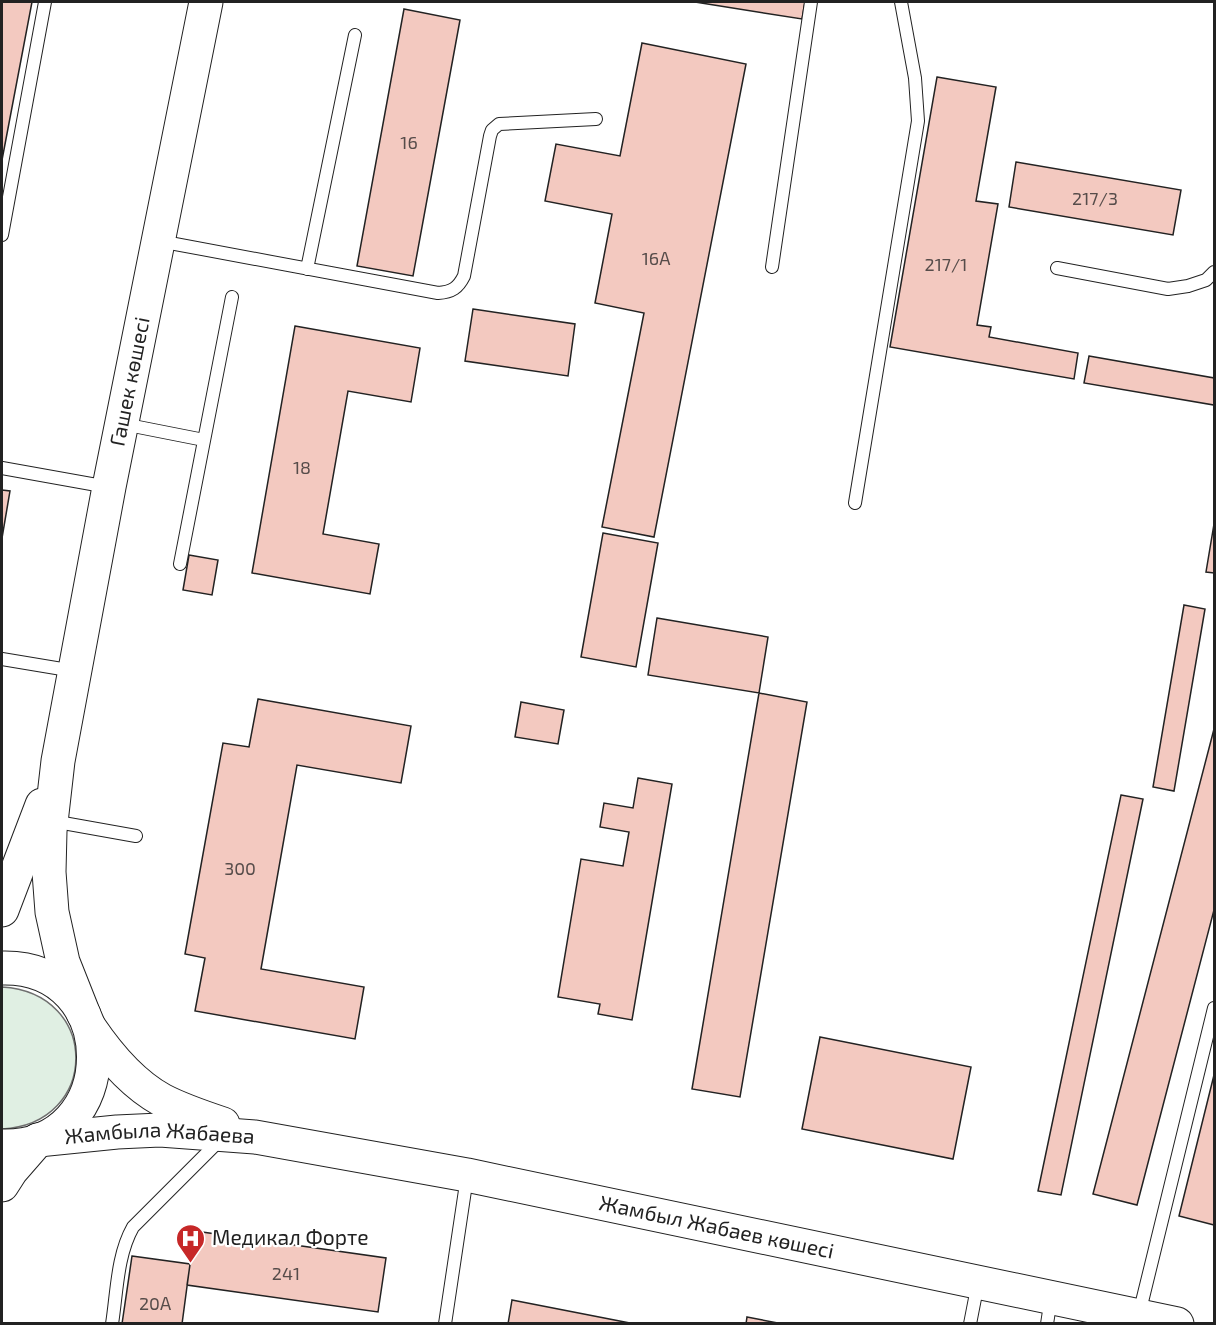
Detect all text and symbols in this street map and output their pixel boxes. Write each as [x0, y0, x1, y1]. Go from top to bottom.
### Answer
house number: 16 [400, 131, 418, 153]
house number: 217/3 [1072, 187, 1118, 209]
house number: 16А [642, 247, 671, 269]
house number: 217/1 [925, 253, 967, 275]
street label: Гашек көшесі [103, 314, 154, 448]
house number: 18 [293, 456, 311, 478]
house number: 300 [224, 857, 256, 879]
street label: Жамбыла Жабаева [63, 1116, 256, 1148]
street label: Жамбыл Жабаев көшесі [597, 1189, 836, 1263]
hospital icon: Медикал Форте [175, 1222, 207, 1264]
place label: Медикал Форте [212, 1224, 369, 1249]
house number: 241 [272, 1262, 300, 1284]
house number: 20А [139, 1292, 172, 1314]

